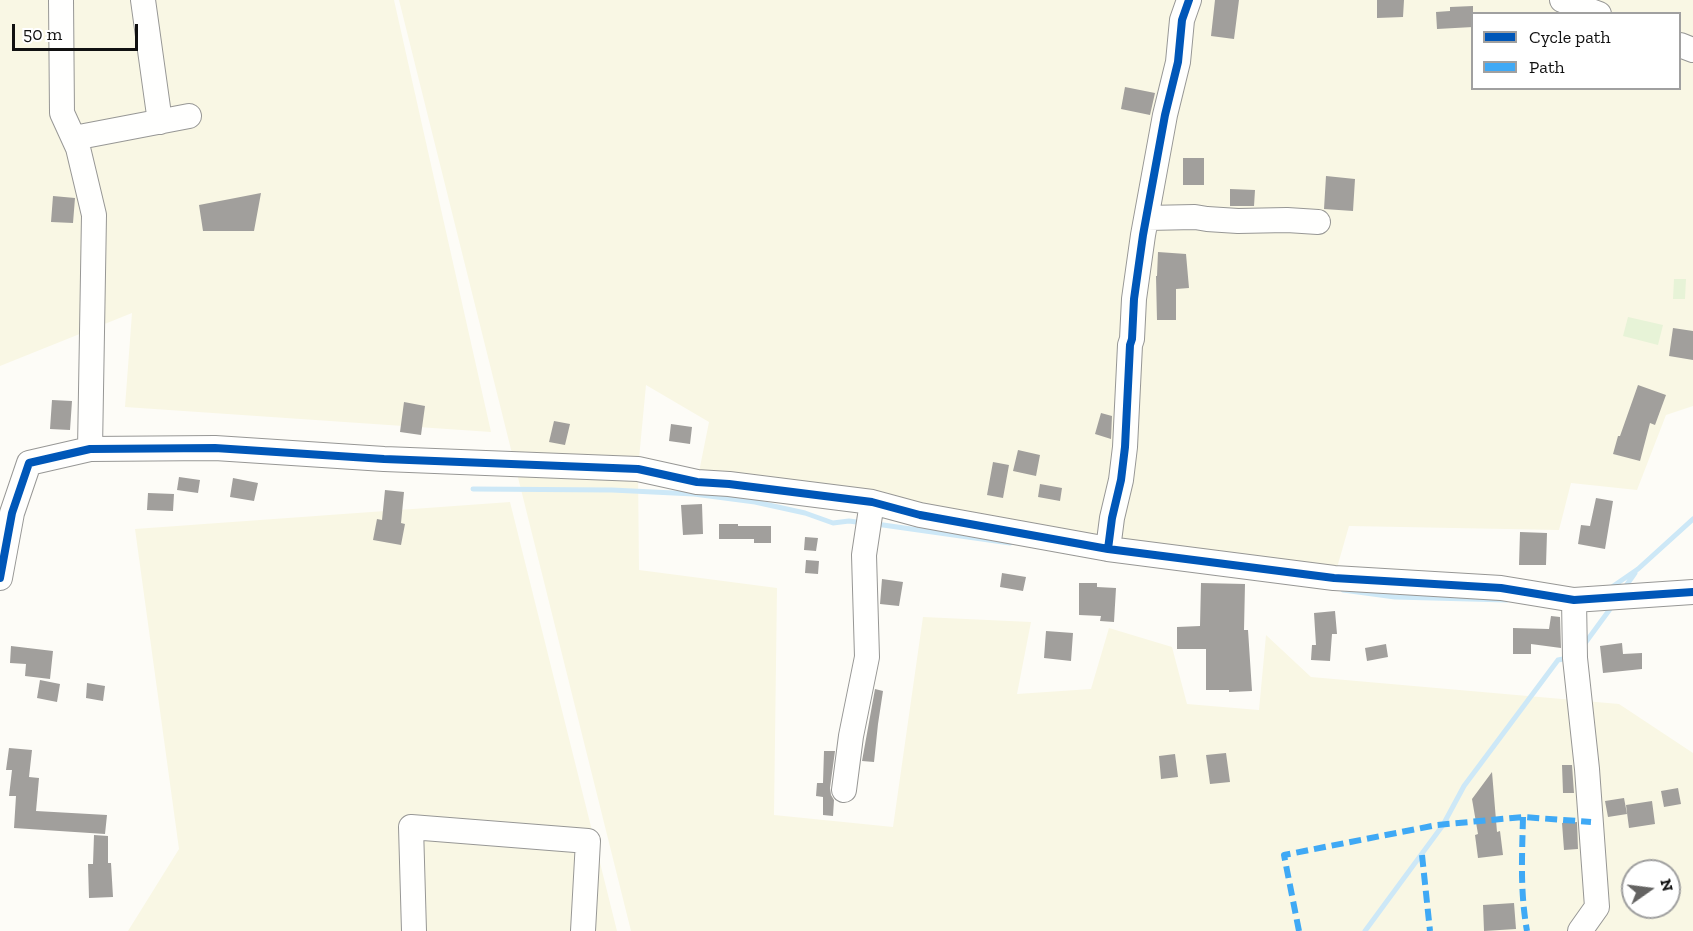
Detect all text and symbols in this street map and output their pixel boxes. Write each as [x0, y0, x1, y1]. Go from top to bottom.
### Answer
scale bar [15, 12, 141, 50]
legend [1471, 12, 1681, 90]
text: 50 m [23, 23, 62, 45]
text: Cycle path [1529, 26, 1611, 48]
text: Path [1529, 56, 1565, 78]
north arrow [1621, 859, 1681, 919]
text: N [1656, 877, 1678, 893]

